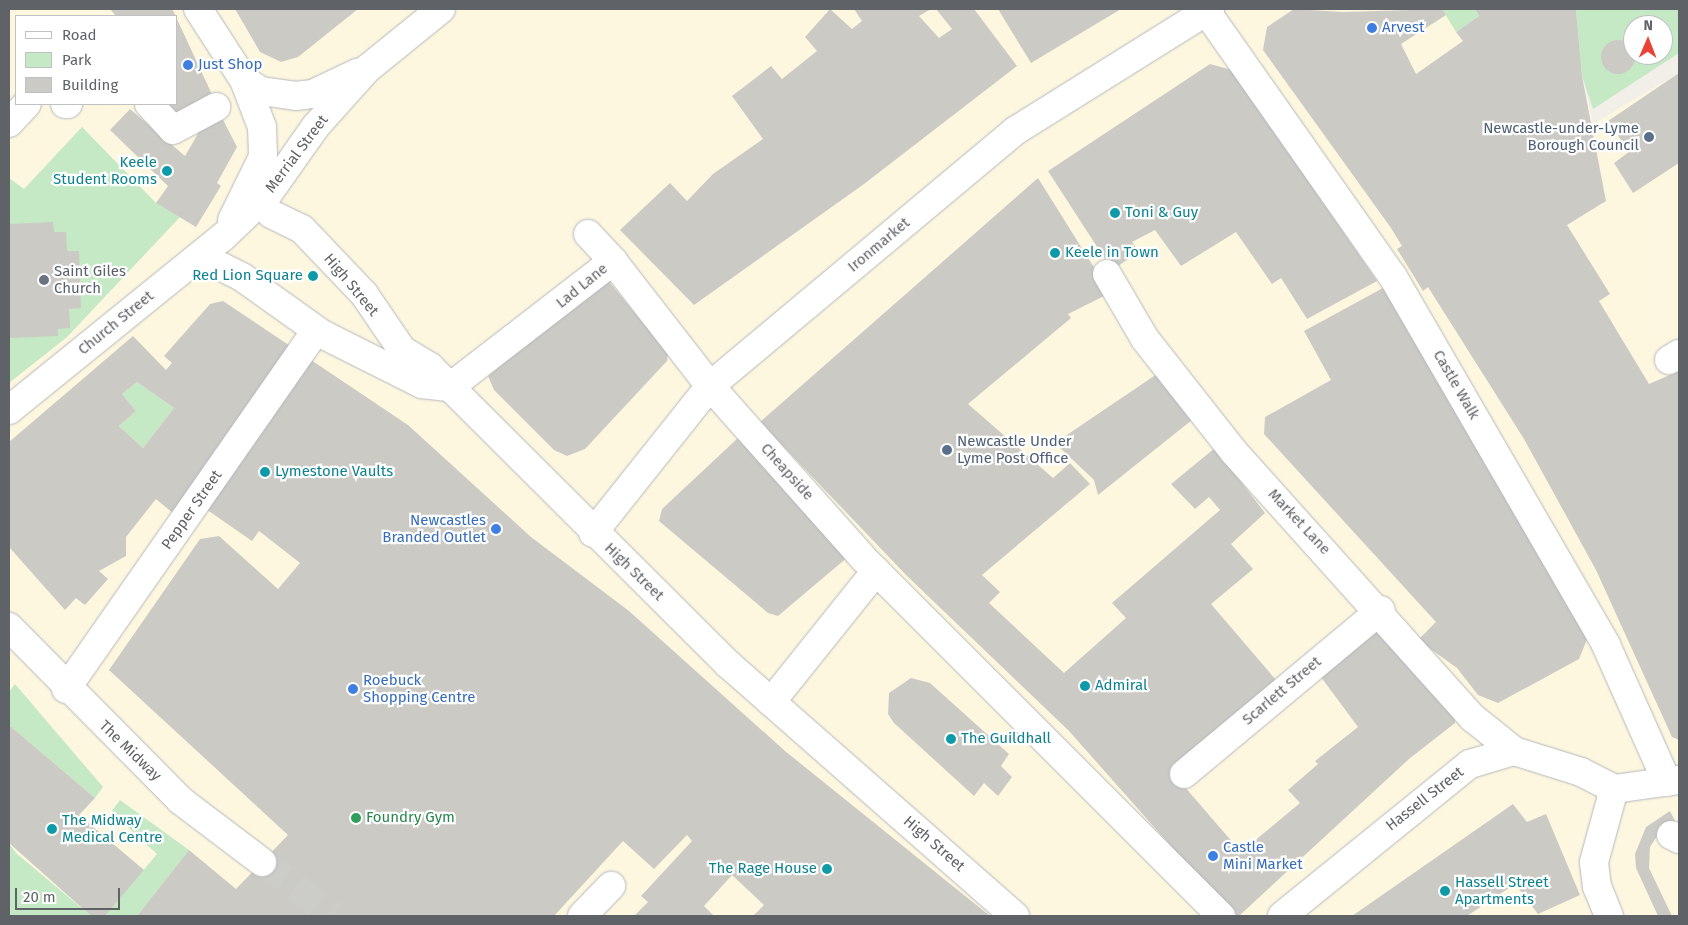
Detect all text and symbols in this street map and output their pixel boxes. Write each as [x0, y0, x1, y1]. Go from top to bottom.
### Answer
legend [15, 15, 178, 105]
north arrow [1623, 15, 1673, 65]
text: N [1643, 17, 1653, 34]
place label: Arvest [1382, 19, 1424, 37]
marker: Arvest [1366, 22, 1378, 34]
text: Road [62, 26, 97, 44]
text: Park [62, 51, 92, 69]
place label: Just Shop [198, 56, 262, 74]
marker: Just Shop [182, 59, 194, 71]
text: Building [62, 76, 118, 94]
street label: Merrial Street [262, 112, 332, 196]
place label: Newcastle-under-Lyme Borough Council [1483, 119, 1639, 154]
marker: Newcastle-under-Lyme Borough Council [1643, 131, 1655, 143]
place label: Keele Student Rooms [53, 153, 157, 188]
marker: Keele Student Rooms [161, 165, 173, 177]
place label: Toni & Guy [1125, 204, 1198, 222]
marker: Toni & Guy [1109, 207, 1121, 219]
street label: Ironmarket [844, 214, 914, 276]
place label: Keele in Town [1065, 244, 1159, 262]
marker: Keele in Town [1049, 247, 1061, 259]
street label: High Street [320, 250, 382, 320]
street label: Lad Lane [553, 260, 611, 312]
place label: Saint Giles Church [54, 262, 126, 297]
place label: Red Lion Square [192, 267, 303, 285]
marker: Red Lion Square [307, 270, 319, 282]
marker: Saint Giles Church [38, 274, 50, 286]
street label: Church Street [75, 287, 157, 359]
street label: Castle Walk [1429, 347, 1483, 423]
place label: Newcastle Under Lyme Post Office [957, 432, 1072, 467]
street label: Cheapside [757, 440, 817, 504]
marker: Newcastle Under Lyme Post Office [941, 444, 953, 456]
place label: Lymestone Vaults [275, 463, 393, 481]
marker: Lymestone Vaults [259, 466, 271, 478]
street label: Pepper Street [158, 467, 226, 553]
street label: Market Lane [1264, 485, 1334, 559]
place label: Newcastles Branded Outlet [382, 511, 486, 546]
marker: Newcastles Branded Outlet [490, 523, 502, 535]
street label: High Street [601, 539, 667, 605]
street label: Scarlett Street [1239, 653, 1325, 729]
place label: Roebuck Shopping Centre [363, 671, 475, 706]
place label: Admiral [1095, 677, 1147, 695]
marker: Admiral [1079, 680, 1091, 692]
marker: Roebuck Shopping Centre [347, 683, 359, 695]
street label: The Midway [95, 717, 165, 785]
place label: The Guildhall [961, 730, 1051, 748]
marker: The Guildhall [945, 733, 957, 745]
street label: Hassell Street [1383, 763, 1467, 835]
place label: Foundry Gym [366, 809, 455, 827]
place label: The Midway Medical Centre [62, 811, 162, 846]
marker: Foundry Gym [350, 812, 362, 824]
street label: High Street [900, 812, 968, 876]
marker: The Midway Medical Centre [46, 823, 58, 835]
place label: Castle Mini Market [1223, 838, 1303, 873]
marker: Castle Mini Market [1207, 850, 1219, 862]
place label: The Rage House [709, 860, 817, 878]
marker: The Rage House [821, 863, 833, 875]
place label: Hassell Street Apartments [1455, 873, 1549, 908]
scale bar [18, 878, 122, 910]
marker: Hassell Street Apartments [1439, 885, 1451, 897]
text: 20 m [23, 888, 56, 906]

